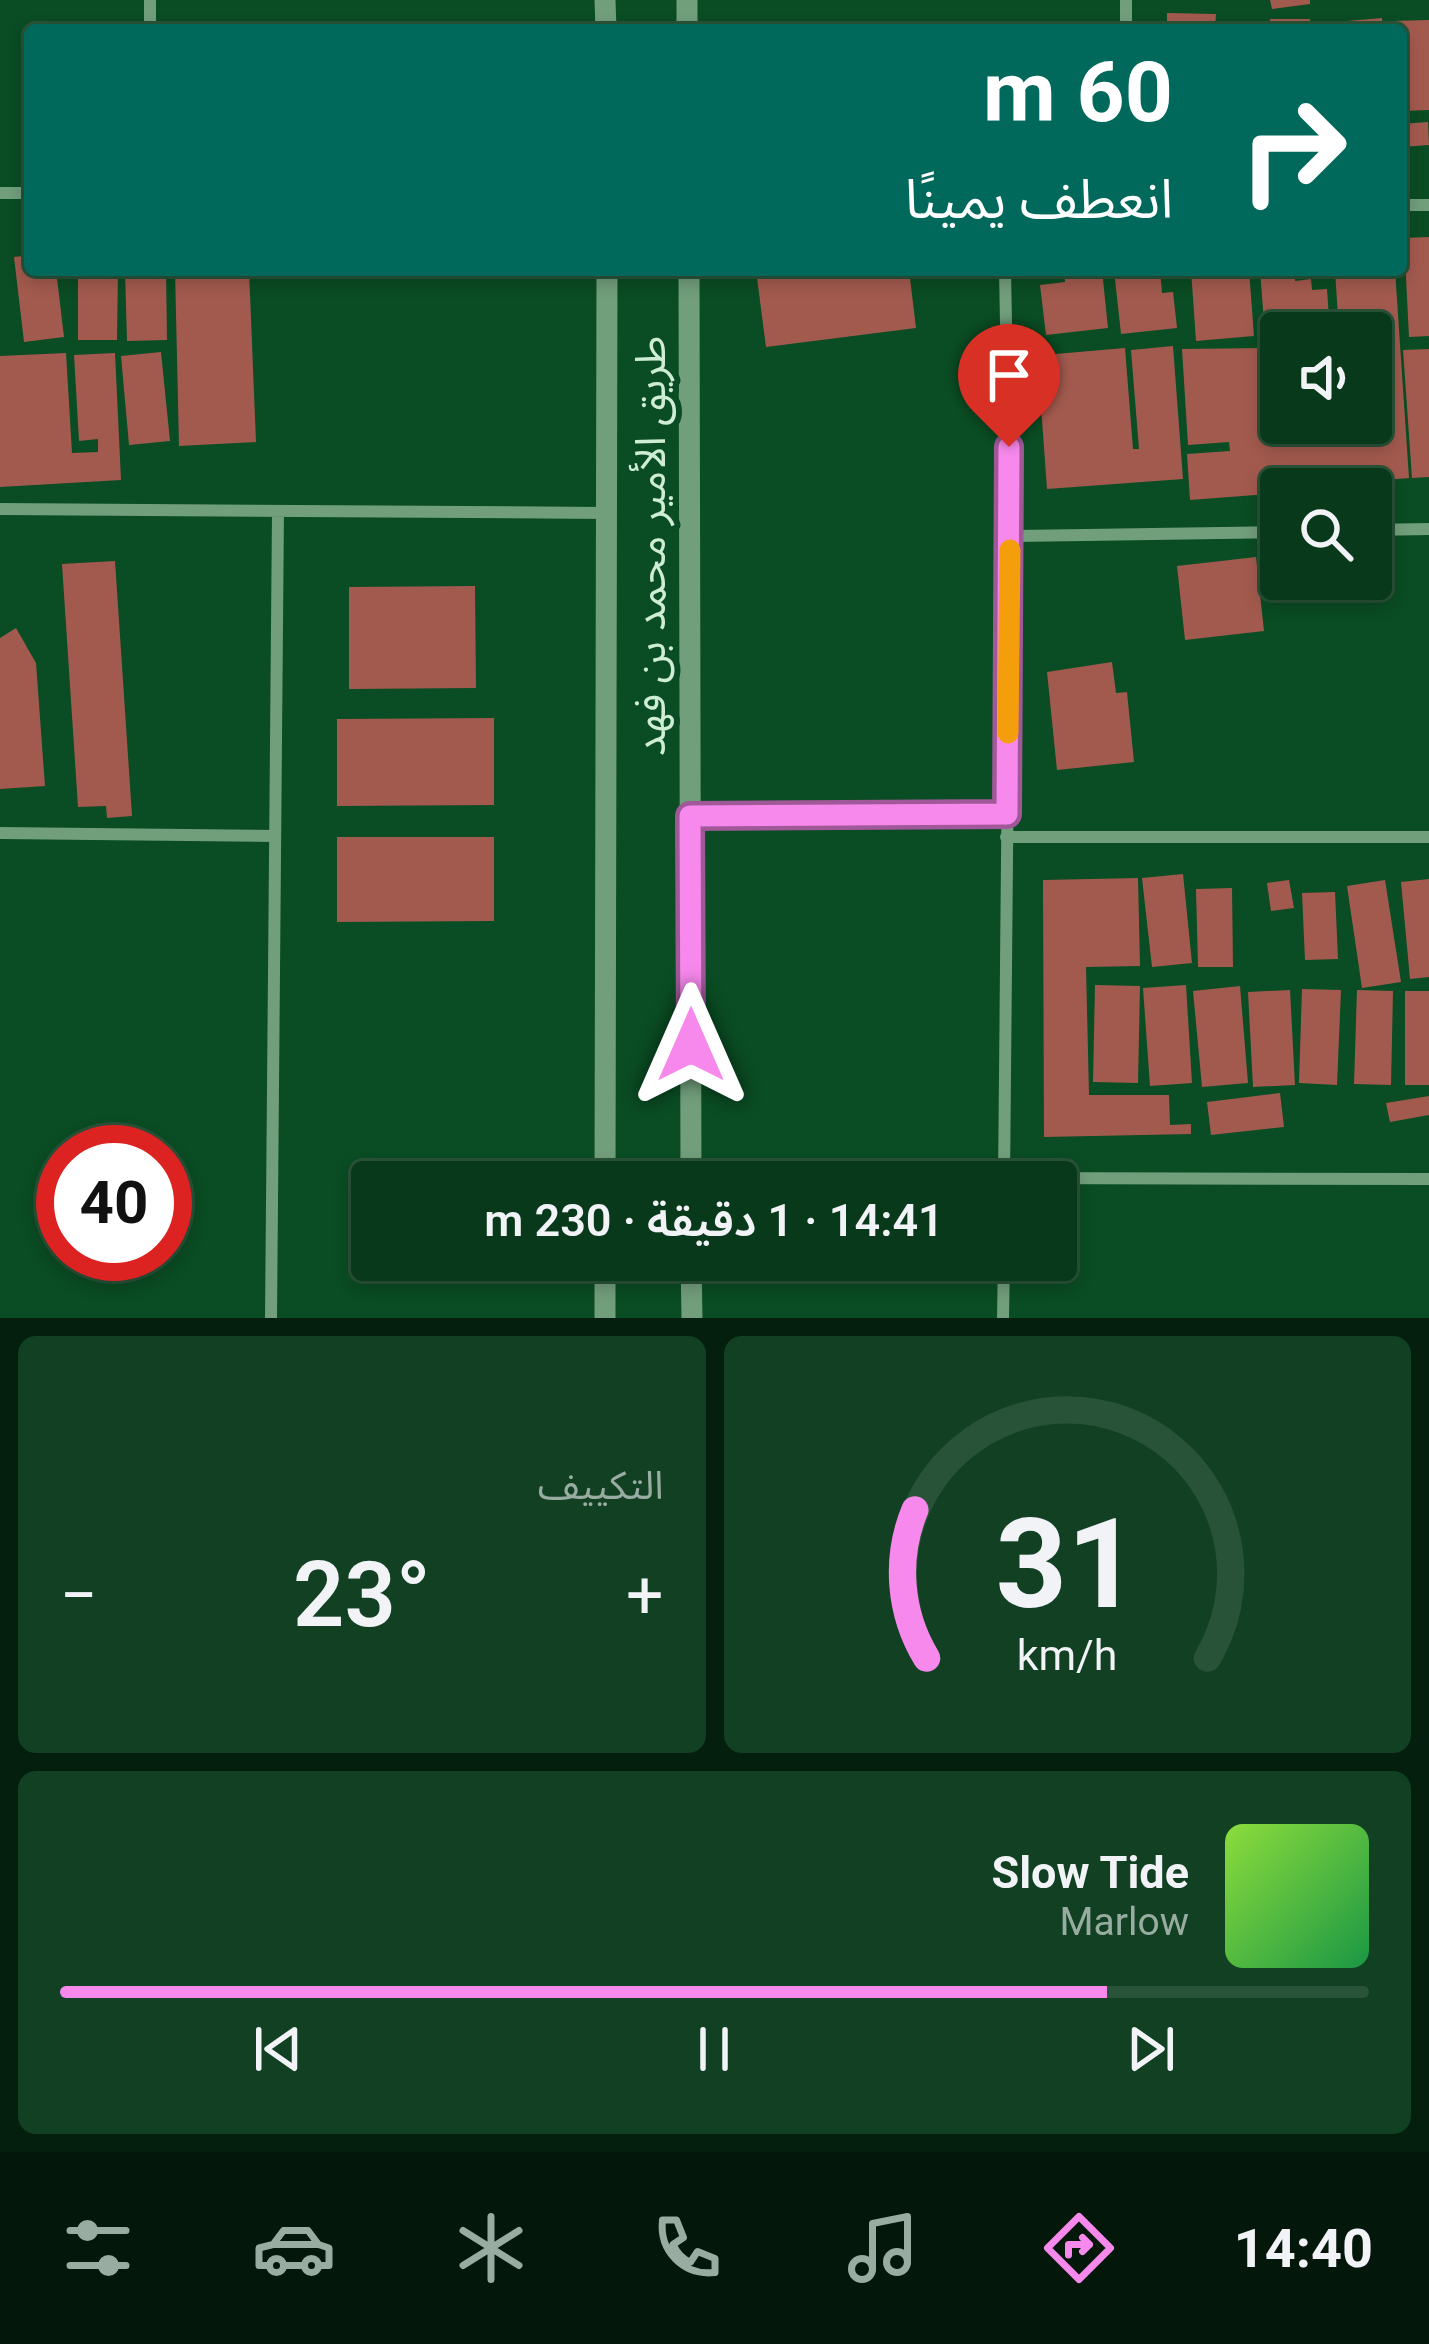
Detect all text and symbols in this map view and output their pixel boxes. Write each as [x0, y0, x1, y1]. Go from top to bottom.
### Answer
text: 60 m [983, 43, 1173, 142]
icon: right [1215, 72, 1371, 228]
text: انعطف يمينًا [905, 168, 1173, 231]
map controls [1260, 312, 1392, 600]
button: sound [1260, 312, 1392, 444]
pin [958, 324, 1060, 447]
street label: طريق الأمير محمد بن فهد [626, 336, 676, 756]
icon: arrive [976, 342, 1042, 408]
button: search [1260, 468, 1392, 600]
position arrow [628, 982, 754, 1108]
speed limit sign: 40 [36, 1125, 192, 1281]
text: 14:41 · 1 دقيقة · 230 m [484, 1194, 944, 1247]
text: التكييف [538, 1463, 664, 1509]
text: 31 [996, 1491, 1139, 1637]
text: 23° [293, 1543, 431, 1648]
text: − [60, 1557, 98, 1634]
text: + [626, 1557, 663, 1634]
text: km/h [1017, 1629, 1118, 1679]
text: Slow Tide [991, 1846, 1189, 1899]
text: Marlow [1059, 1899, 1189, 1945]
icon: previous [245, 2016, 311, 2082]
icon: pause [681, 2016, 747, 2082]
icon: next [1118, 2016, 1184, 2082]
icon: filters [56, 2206, 140, 2290]
icon: car [252, 2206, 336, 2290]
icon: climate [449, 2206, 533, 2290]
icon: phone [645, 2206, 729, 2290]
icon: music [841, 2206, 925, 2290]
icon: directions [1037, 2206, 1121, 2290]
text: 14:40 [1234, 2217, 1373, 2280]

